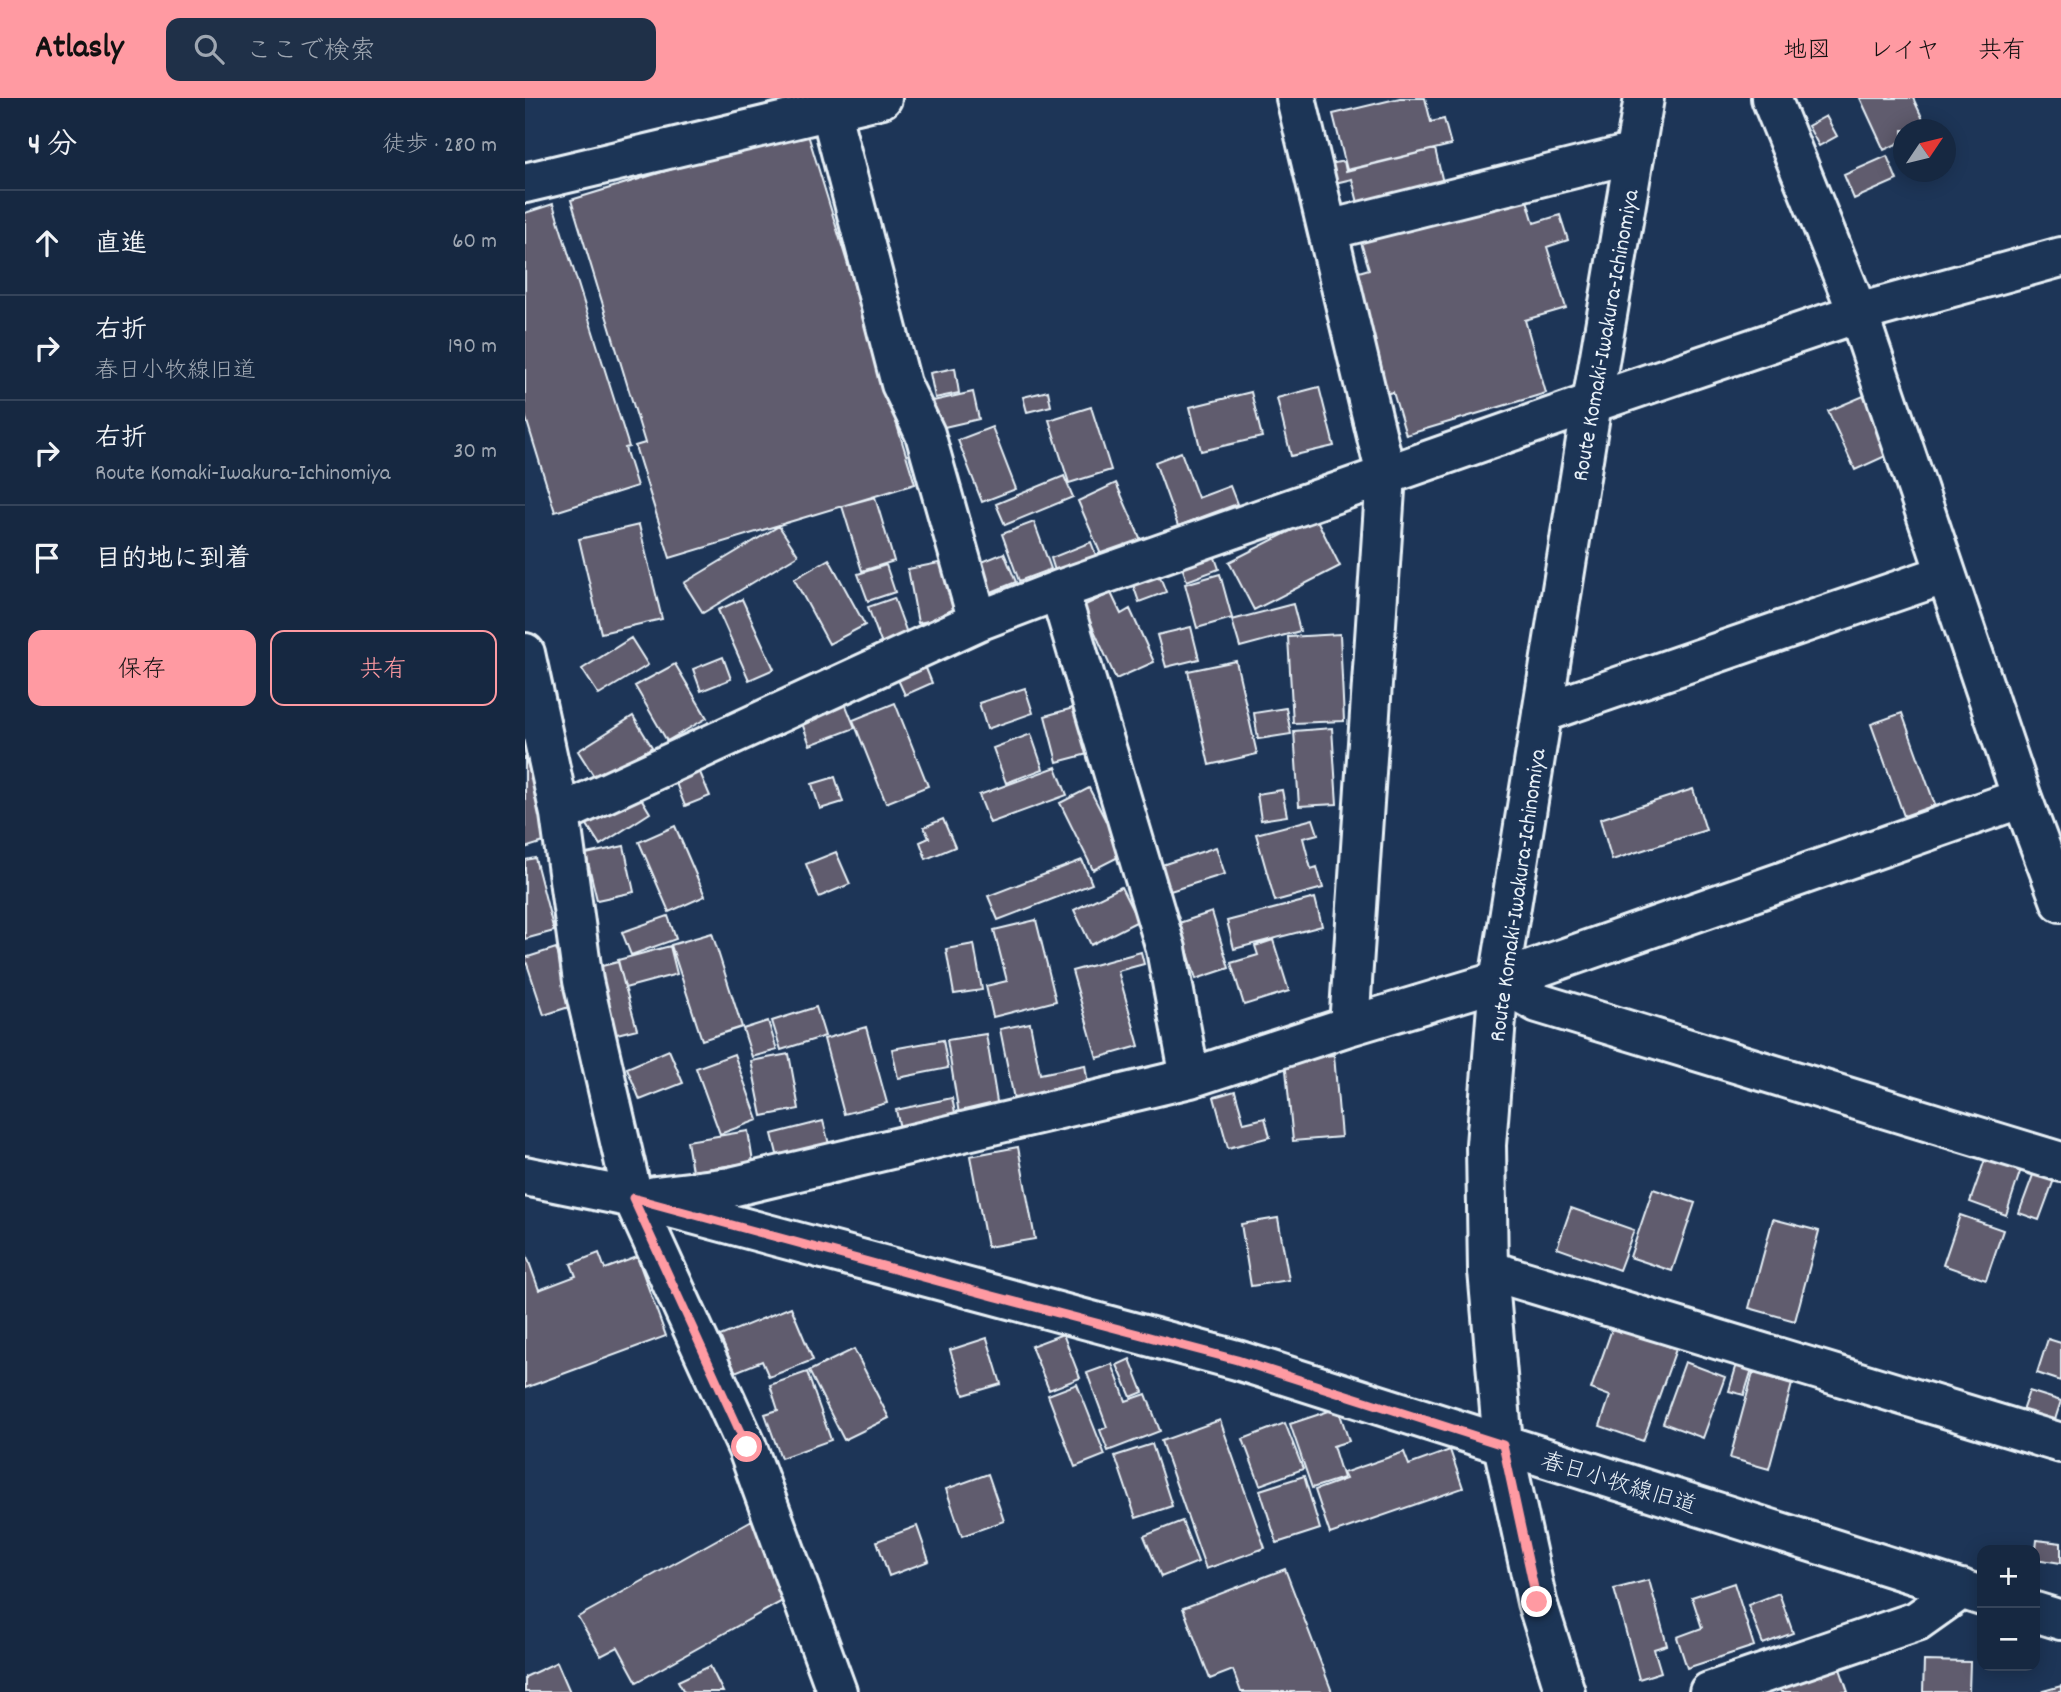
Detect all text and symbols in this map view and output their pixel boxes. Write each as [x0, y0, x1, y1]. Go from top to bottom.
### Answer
search box [166, 18, 656, 81]
text: Atlasly [35, 26, 124, 73]
icon: search [190, 30, 228, 68]
text: ここで検索 [246, 34, 376, 71]
text: 地図 [1783, 35, 1831, 69]
text: レイヤ [1869, 35, 1940, 69]
text: 共有 [1978, 35, 2026, 69]
north arrow [1893, 119, 1956, 182]
text: 4 分 [28, 126, 77, 169]
text: 徒歩 · 280 m [382, 130, 497, 163]
street label: Route Komaki-Iwakura-Ichinomiya [1566, 186, 1650, 484]
icon: ahead [28, 224, 66, 262]
text: 60 m [452, 226, 497, 259]
text: 直進 [95, 227, 147, 264]
text: 右折 [95, 313, 147, 350]
icon: right [28, 329, 66, 367]
text: 190 m [448, 331, 497, 364]
text: 春日小牧線旧道 [95, 356, 256, 389]
text: 右折 [95, 421, 147, 458]
icon: right [28, 434, 66, 472]
text: 30 m [453, 436, 497, 469]
text: Route Komaki-Iwakura-Ichinomiya [95, 458, 391, 491]
icon: arrive [28, 539, 66, 577]
text: 目的地に到着 [95, 542, 251, 579]
button: 保存 [28, 630, 256, 706]
button: 共有 [270, 630, 497, 706]
street label: Route Komaki-Iwakura-Ichinomiya [1483, 746, 1557, 1044]
route start [731, 1431, 762, 1462]
street label: 春日小牧線旧道 [1536, 1446, 1700, 1525]
map controls [1977, 1545, 2040, 1671]
button: + [1977, 1545, 2040, 1608]
route end [1521, 1586, 1552, 1617]
button: − [1977, 1608, 2040, 1671]

